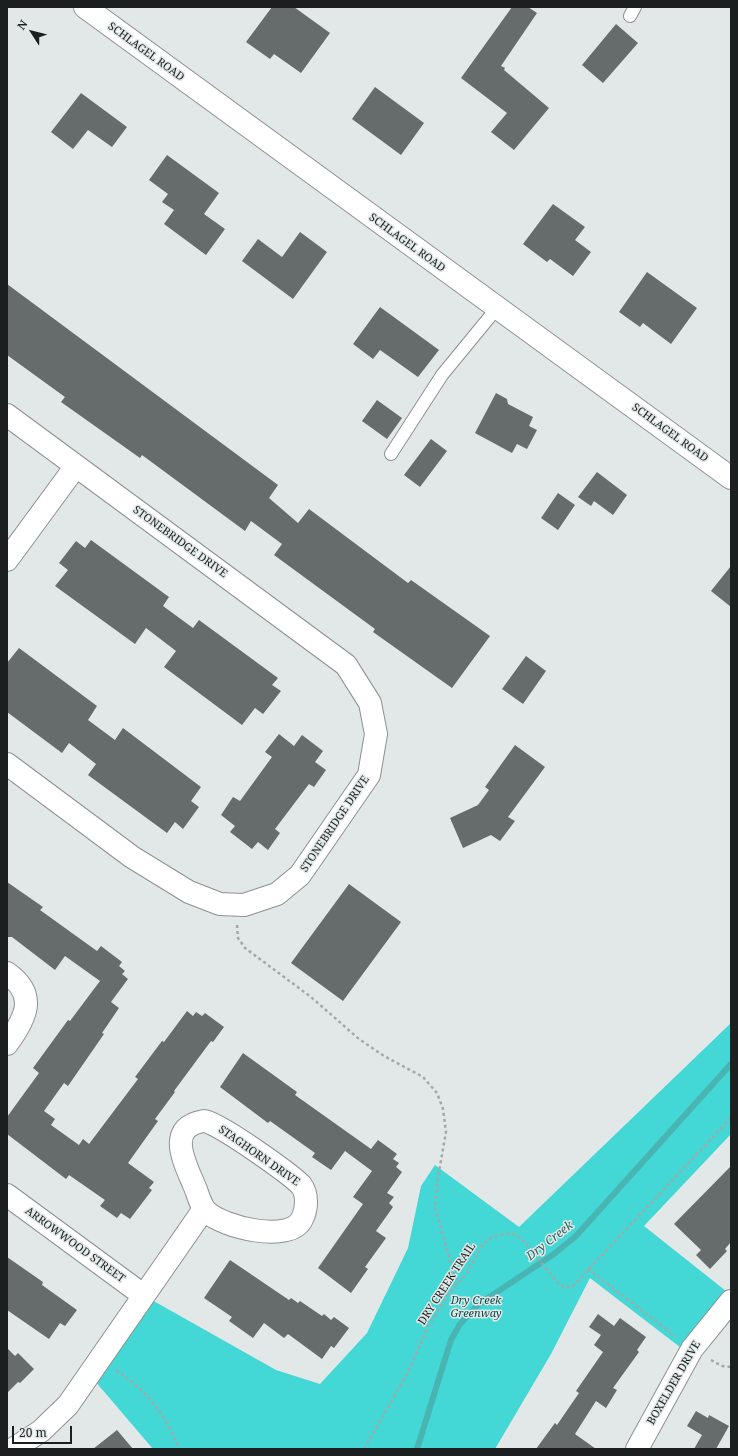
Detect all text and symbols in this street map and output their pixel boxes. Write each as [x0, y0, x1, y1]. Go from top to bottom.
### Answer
north arrow [12, 12, 52, 52]
text: N [13, 17, 30, 33]
street label: SCHLAGEL ROAD [105, 20, 187, 84]
street label: SCHLAGEL ROAD [366, 211, 448, 275]
street label: SCHLAGEL ROAD [629, 401, 711, 465]
street label: STONEBRIDGE DRIVE [130, 503, 230, 581]
street label: STONEBRIDGE DRIVE [298, 773, 372, 875]
street label: STAGHORN DRIVE [216, 1123, 302, 1189]
street label: ARROWWOOD STREET [23, 1204, 127, 1286]
water label: Dry Creek [524, 1218, 576, 1264]
street label: DRY CREEK TRAIL [415, 1240, 479, 1328]
park label: Dry Creek Greenway [450, 1294, 502, 1320]
street label: BOXELDER DRIVE [645, 1339, 703, 1427]
scale bar [14, 1418, 74, 1444]
text: 20 m [19, 1424, 47, 1441]

